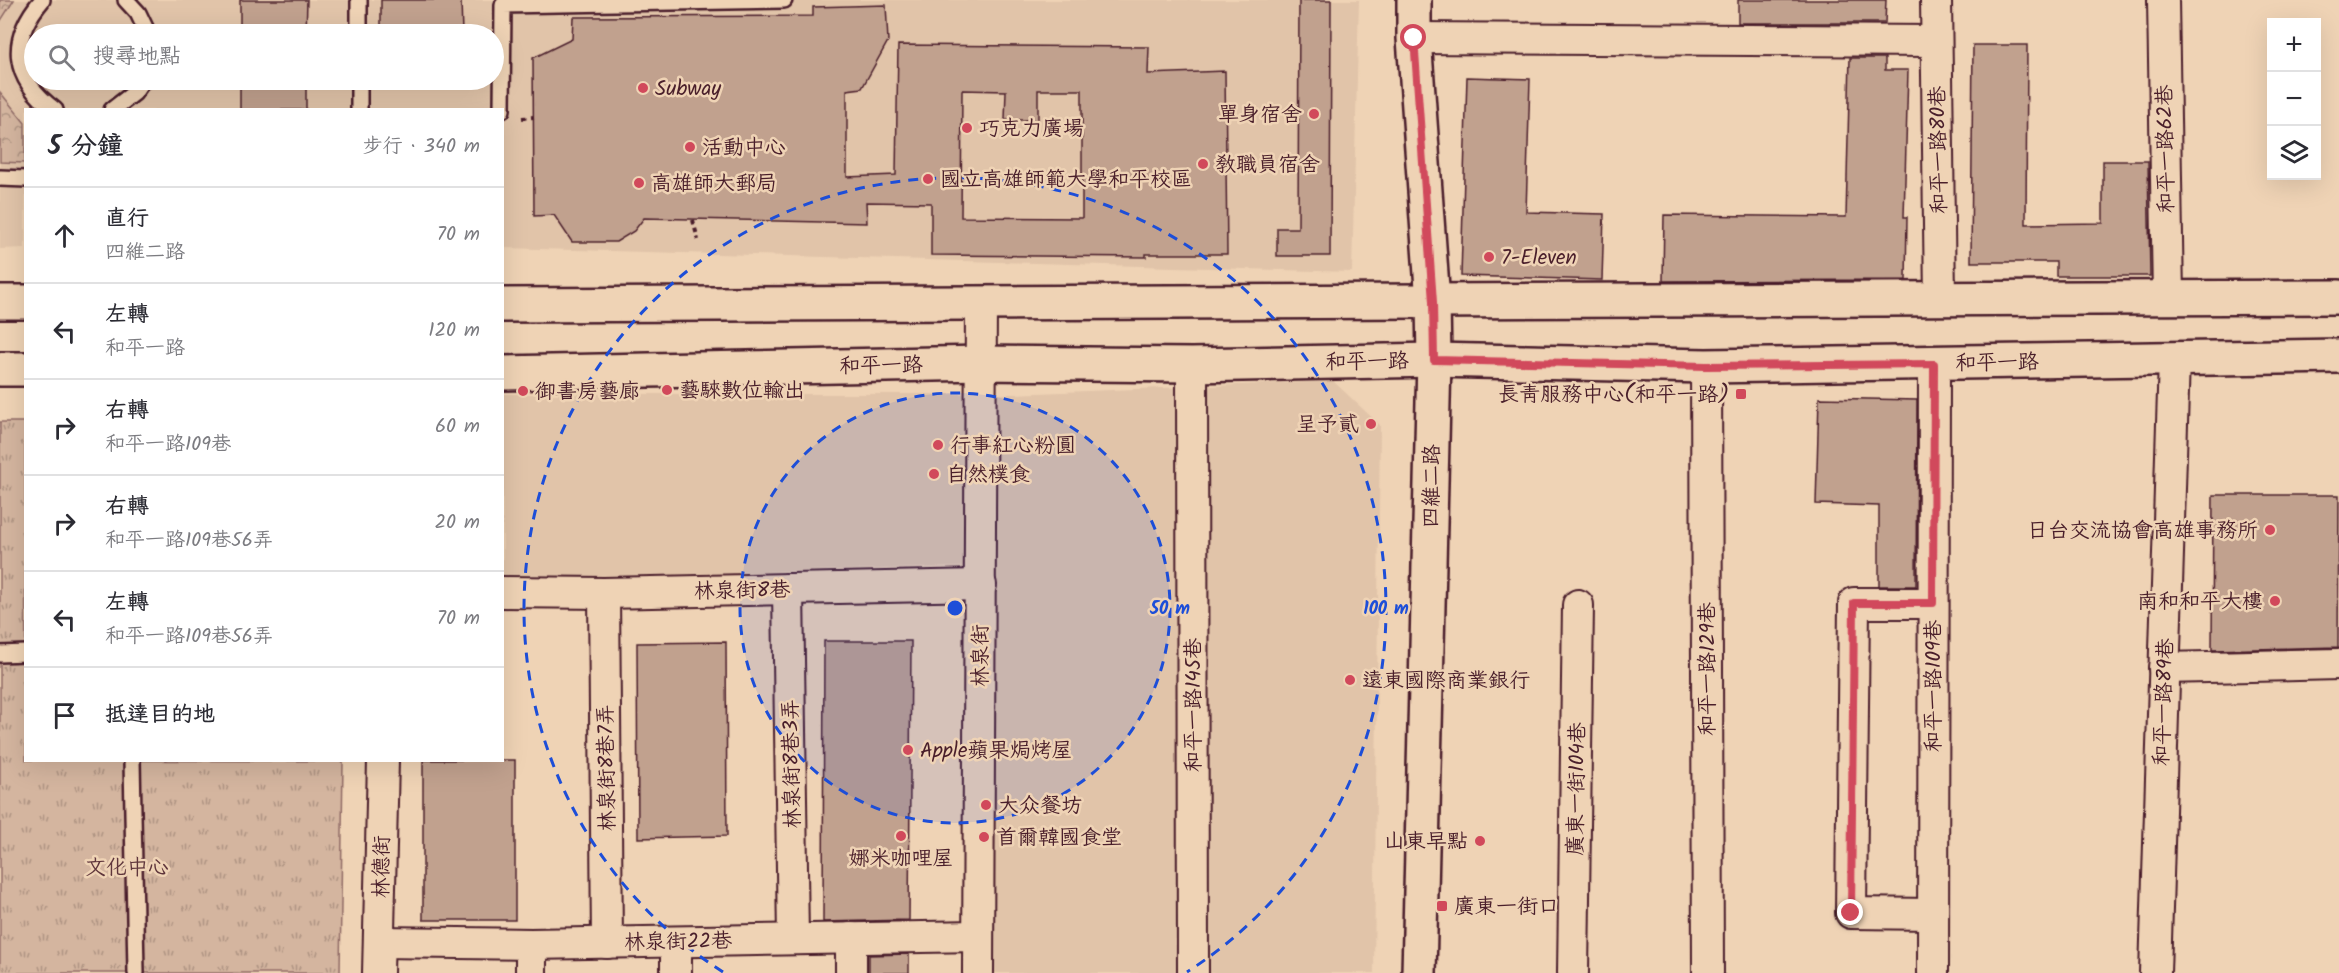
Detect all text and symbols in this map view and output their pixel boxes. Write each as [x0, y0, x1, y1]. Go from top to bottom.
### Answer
map controls [2267, 18, 2321, 180]
button: + [2267, 18, 2321, 72]
search box [24, 24, 504, 90]
route start [1400, 24, 1426, 50]
text: 搜尋地點 [93, 40, 181, 75]
icon: search [45, 41, 78, 74]
button: − [2267, 72, 2321, 126]
place label: Subway [655, 73, 721, 106]
marker: Subway [636, 81, 650, 95]
street label: 和平一路62巷 [2149, 84, 2184, 214]
street label: 和平一路80巷 [1922, 86, 1957, 214]
place label: 單身宿舍 [1218, 99, 1302, 132]
marker: 單身宿舍 [1307, 107, 1321, 121]
place label: 巧克力廣場 [979, 113, 1084, 146]
marker: 巧克力廣場 [960, 121, 974, 135]
text: 5 分鐘 [48, 126, 123, 168]
button: layers [2267, 126, 2321, 180]
text: 步行 · 340 m [363, 131, 480, 163]
place label: 活動中心 [702, 132, 786, 165]
marker: 活動中心 [683, 140, 697, 154]
place label: 教職員宿舍 [1215, 149, 1320, 182]
marker: 教職員宿舍 [1196, 157, 1210, 171]
place label: 國立高雄師範大學和平校區 [940, 164, 1192, 197]
place label: 高雄師大郵局 [651, 168, 777, 201]
marker: 國立高雄師範大學和平校區 [921, 172, 935, 186]
marker: 高雄師大郵局 [632, 176, 646, 190]
text: 直行 [105, 202, 149, 237]
icon: ahead [48, 219, 81, 252]
text: 70 m [437, 219, 480, 251]
text: 四維二路 [105, 237, 185, 269]
place label: 7-Eleven [1501, 242, 1577, 275]
marker: 7-Eleven [1482, 250, 1496, 264]
text: 左轉 [105, 298, 149, 333]
icon: left [48, 315, 81, 348]
text: 120 m [428, 315, 480, 347]
text: 和平一路 [105, 333, 185, 365]
street label: 和平一路 [1325, 345, 1409, 380]
street label: 和平一路 [1955, 346, 2039, 381]
street label: 和平一路 [839, 349, 923, 384]
place label: 藝騋數位輸出 [679, 375, 805, 408]
place label: 御書房藝廊 [535, 376, 640, 409]
place label: 長青服務中心(和平一路) [1498, 379, 1729, 412]
marker: 藝騋數位輸出 [660, 383, 674, 397]
marker: 御書房藝廊 [516, 384, 530, 398]
marker: 長青服務中心(和平一路) [1734, 387, 1748, 401]
text: 右轉 [105, 394, 149, 429]
place label: 呈予貳 [1296, 409, 1359, 442]
icon: right [48, 411, 81, 444]
text: 60 m [435, 411, 480, 443]
marker: 呈予貳 [1364, 417, 1378, 431]
text: 和平一路109巷 [105, 429, 231, 461]
place label: 行事紅心粉圓 [950, 430, 1076, 463]
marker: 行事紅心粉圓 [931, 438, 945, 452]
street label: 四維二路 [1415, 444, 1450, 528]
place label: 自然樸食 [946, 459, 1030, 492]
marker: 自然樸食 [927, 467, 941, 481]
text: 右轉 [105, 490, 149, 525]
icon: right [48, 507, 81, 540]
text: 20 m [434, 507, 480, 539]
place label: 日台交流協會高雄事務所 [2027, 515, 2258, 548]
marker: 日台交流協會高雄事務所 [2263, 523, 2277, 537]
text: 和平一路109巷56弄 [105, 525, 273, 557]
street label: 林泉街8巷 [693, 574, 791, 609]
text: 左轉 [105, 586, 149, 621]
place label: 南和和平大樓 [2137, 586, 2263, 619]
marker: 南和和平大樓 [2268, 594, 2282, 608]
text: 50 m [1149, 595, 1190, 624]
text: 100 m [1363, 595, 1409, 624]
centre of rings [945, 598, 965, 618]
street label: 和平一路129巷 [1692, 602, 1725, 736]
icon: left [48, 603, 81, 636]
text: 70 m [437, 603, 480, 635]
street label: 和平一路109巷 [1918, 620, 1951, 752]
text: 和平一路109巷56弄 [105, 621, 273, 653]
street label: 林泉街 [965, 625, 998, 688]
street label: 和平一路145巷 [1178, 638, 1211, 772]
street label: 和平一路89巷 [2146, 638, 2183, 767]
place label: 遠東國際商業銀行 [1362, 665, 1530, 698]
marker: 遠東國際商業銀行 [1343, 673, 1357, 687]
text: 抵達目的地 [105, 698, 215, 733]
icon: arrive [48, 699, 81, 732]
street label: 林泉街8巷3弄 [775, 699, 810, 829]
street label: 林泉街8巷7弄 [590, 704, 625, 832]
street label: 廣東一街104巷 [1560, 722, 1595, 856]
place label: Apple蘋果焗烤屋 [920, 735, 1072, 768]
marker: Apple蘋果焗烤屋 [901, 743, 915, 757]
place label: 大众餐坊 [998, 790, 1082, 823]
marker: 大众餐坊 [979, 798, 993, 812]
place label: 首爾韓國食堂 [996, 822, 1122, 855]
place label: 山東早點 [1384, 826, 1468, 859]
marker: 娜米咖哩屋 [894, 829, 908, 843]
marker: 首爾韓國食堂 [977, 830, 991, 844]
marker: 山東早點 [1473, 834, 1487, 848]
street label: 林德街 [365, 835, 400, 899]
place label: 娜米咖哩屋 [849, 843, 954, 876]
park label: 文化中心 [85, 852, 169, 885]
place label: 廣東一街口 [1454, 891, 1559, 924]
marker: 廣東一街口 [1435, 899, 1449, 913]
route end [1837, 899, 1863, 925]
street label: 林泉街22巷 [624, 925, 733, 960]

